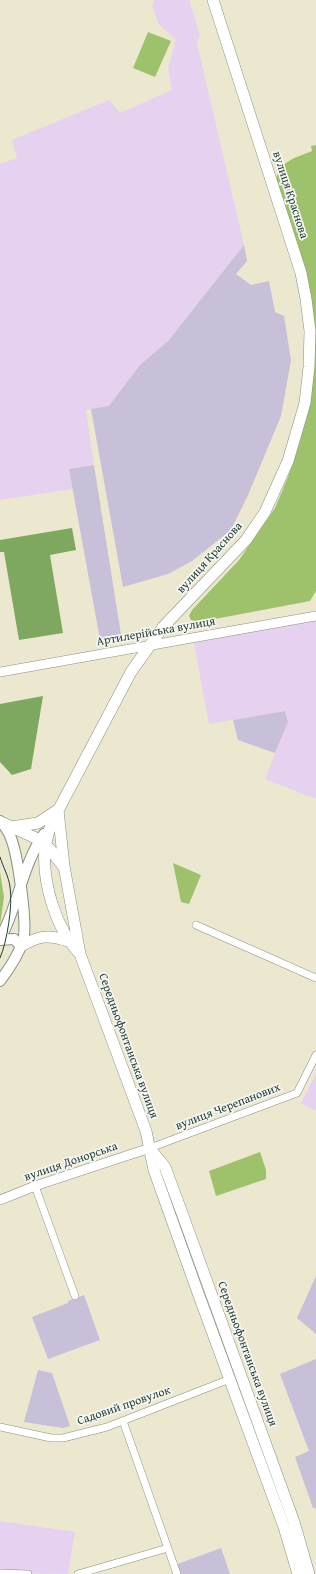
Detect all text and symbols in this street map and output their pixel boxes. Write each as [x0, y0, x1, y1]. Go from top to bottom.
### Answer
street label: вулиця Краснова [269, 150, 311, 240]
street label: вулиця Краснова [174, 519, 246, 597]
street label: Артилерійська вулиця [96, 614, 216, 650]
street label: Середньофонтанська вулиця [95, 971, 161, 1121]
street label: вулиця Черепанових [174, 1080, 282, 1134]
street label: вулиця Донорська [23, 1139, 119, 1185]
street label: Середньофонтанська вулиця [214, 1279, 280, 1429]
street label: Садовий провулок [75, 1383, 173, 1429]

